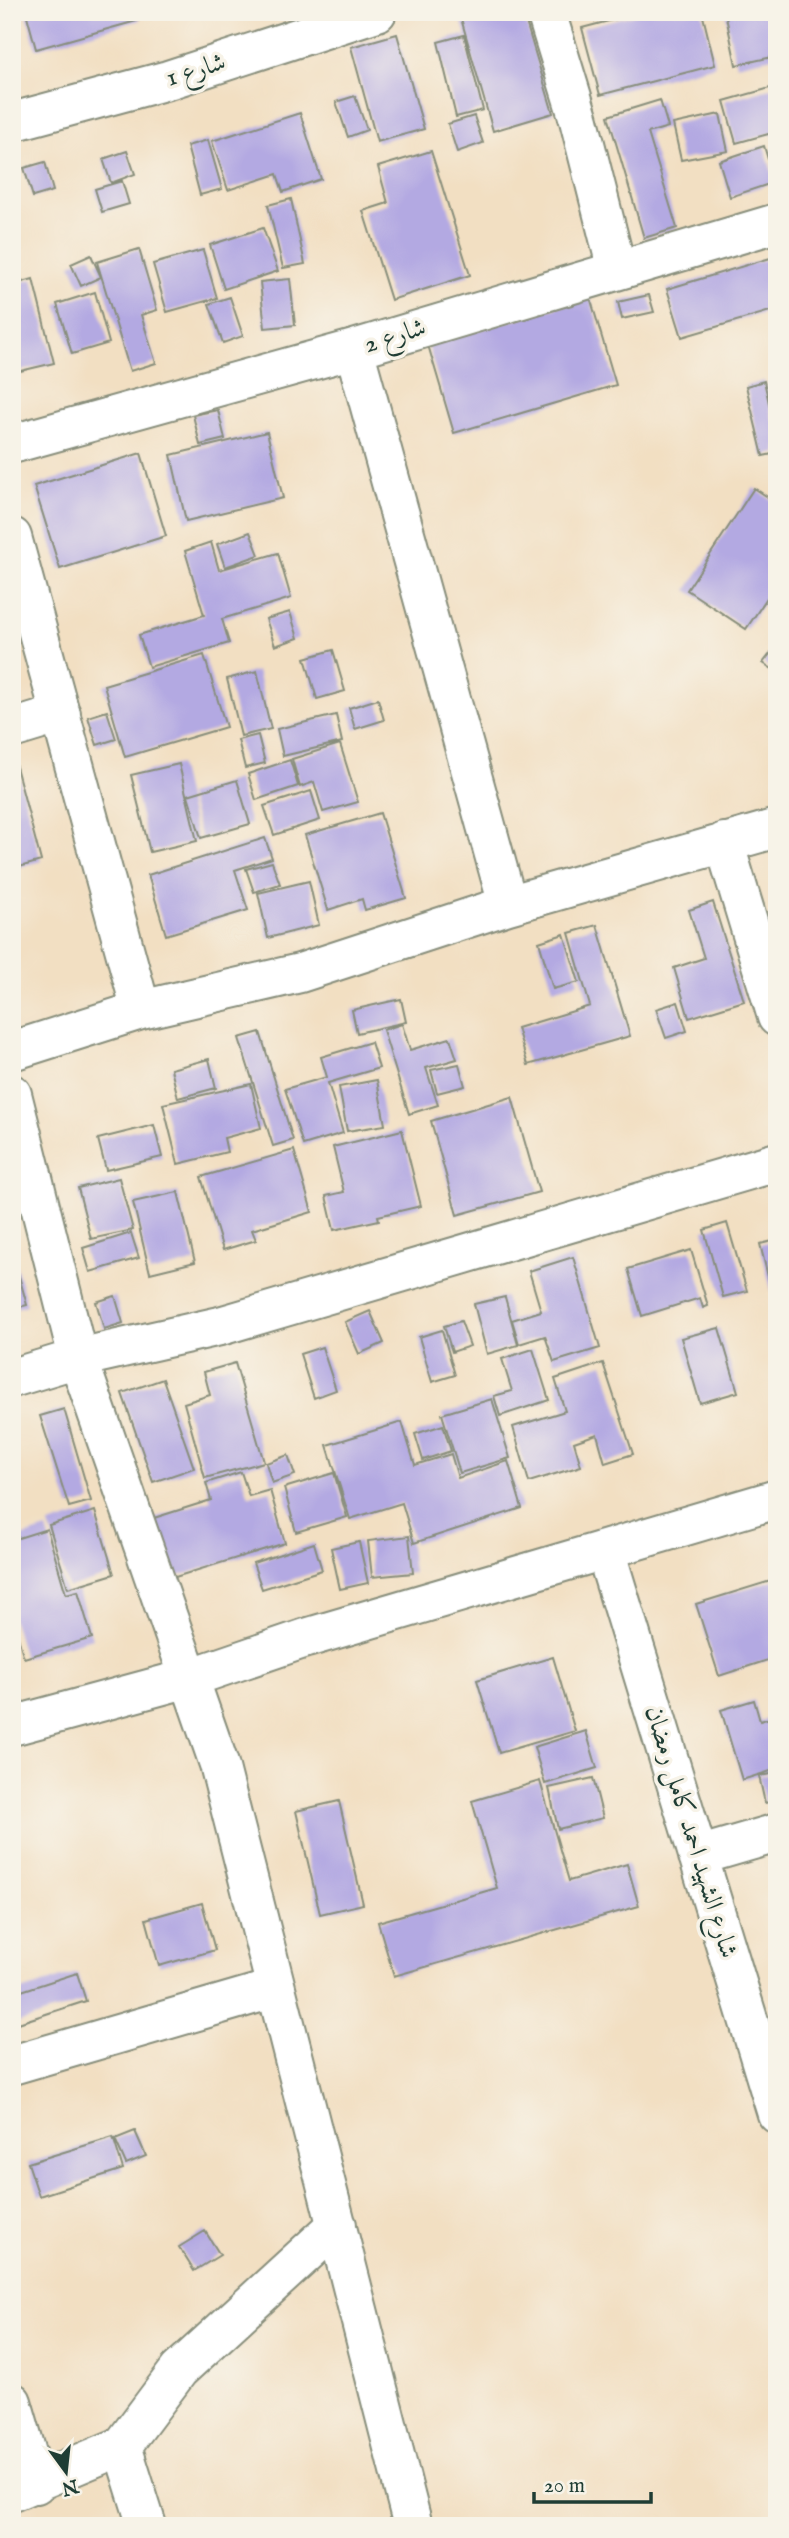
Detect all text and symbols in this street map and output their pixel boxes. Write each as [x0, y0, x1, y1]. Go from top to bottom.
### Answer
street label: شارع 1 [162, 45, 231, 98]
street label: شارع 2 [360, 311, 431, 365]
street label: شارع الشهيد احمد كامل رمضان [633, 1702, 745, 1963]
north arrow [32, 2436, 102, 2506]
scale bar [534, 2461, 651, 2505]
text: N [58, 2473, 82, 2500]
text: 20 m [544, 2473, 585, 2500]

